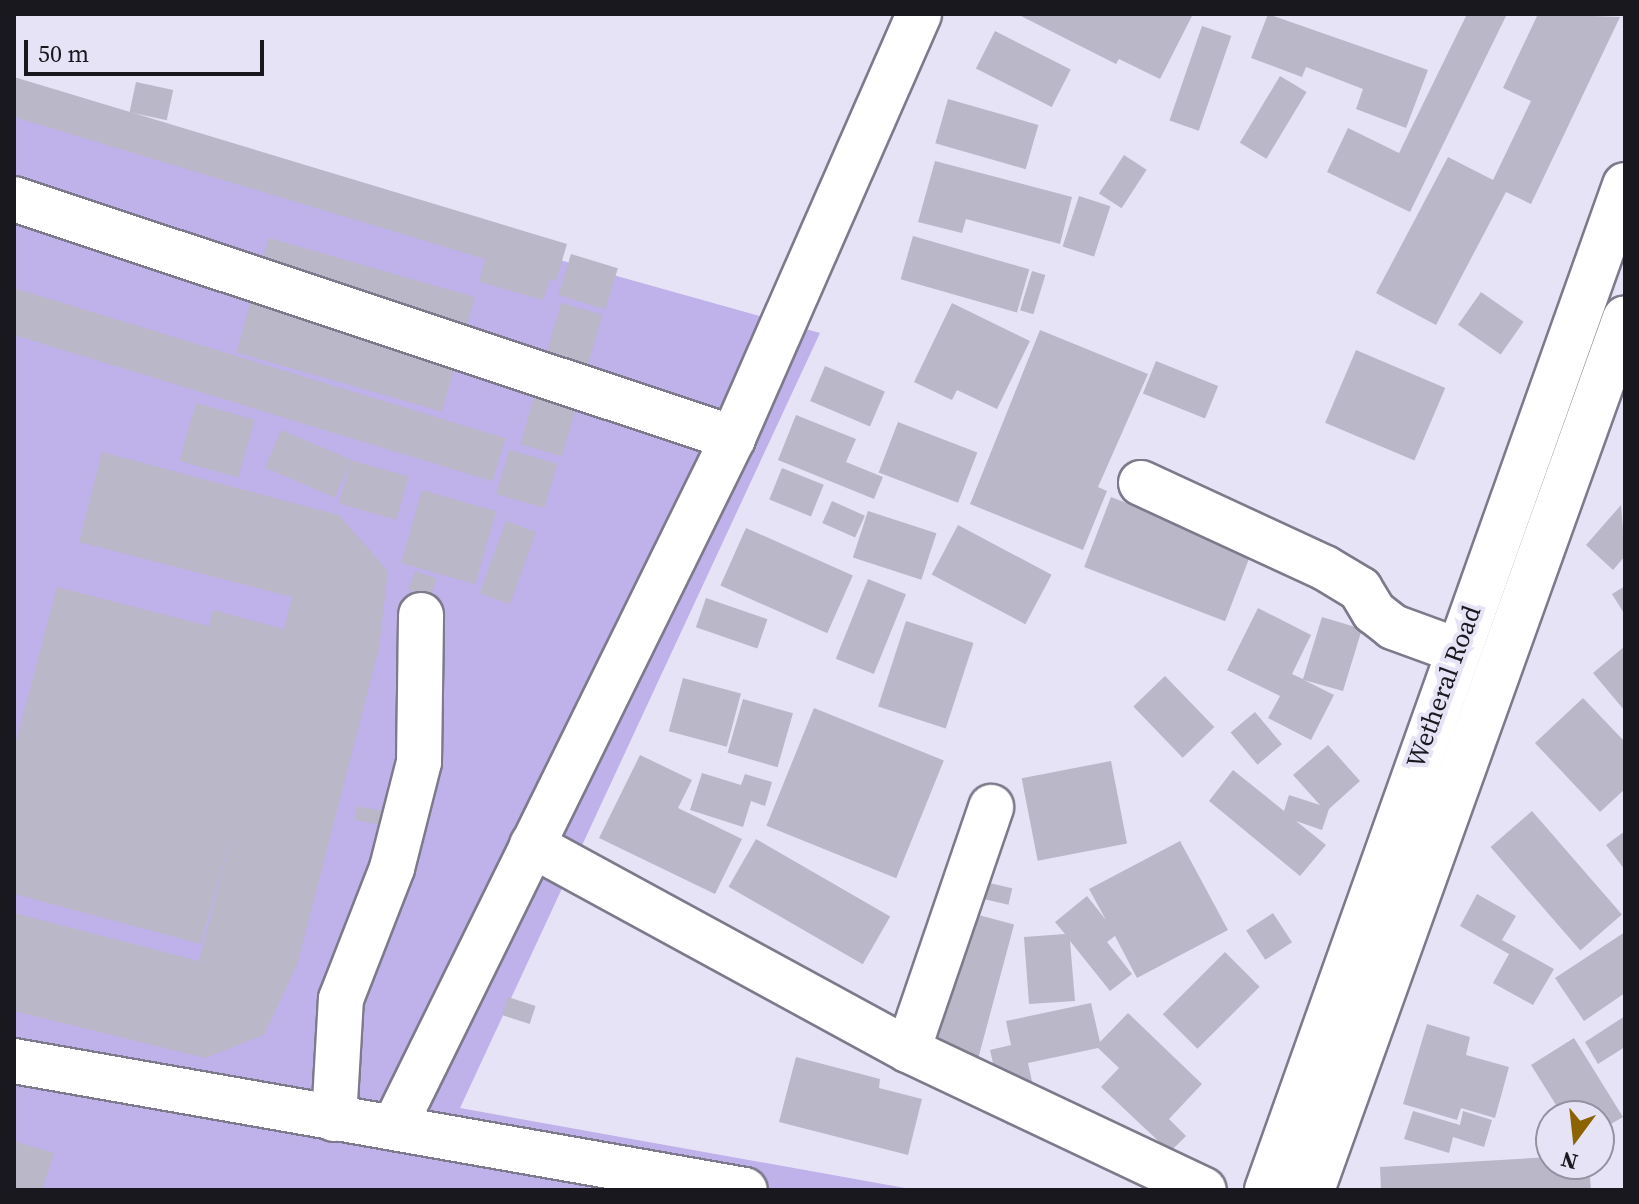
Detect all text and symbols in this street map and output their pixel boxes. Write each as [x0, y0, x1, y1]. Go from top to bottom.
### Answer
scale bar [28, 24, 268, 74]
text: 50 m [38, 37, 89, 70]
street label: Wetheral Road [1400, 602, 1488, 772]
north arrow [1535, 1100, 1615, 1180]
text: N [1558, 1145, 1581, 1178]

